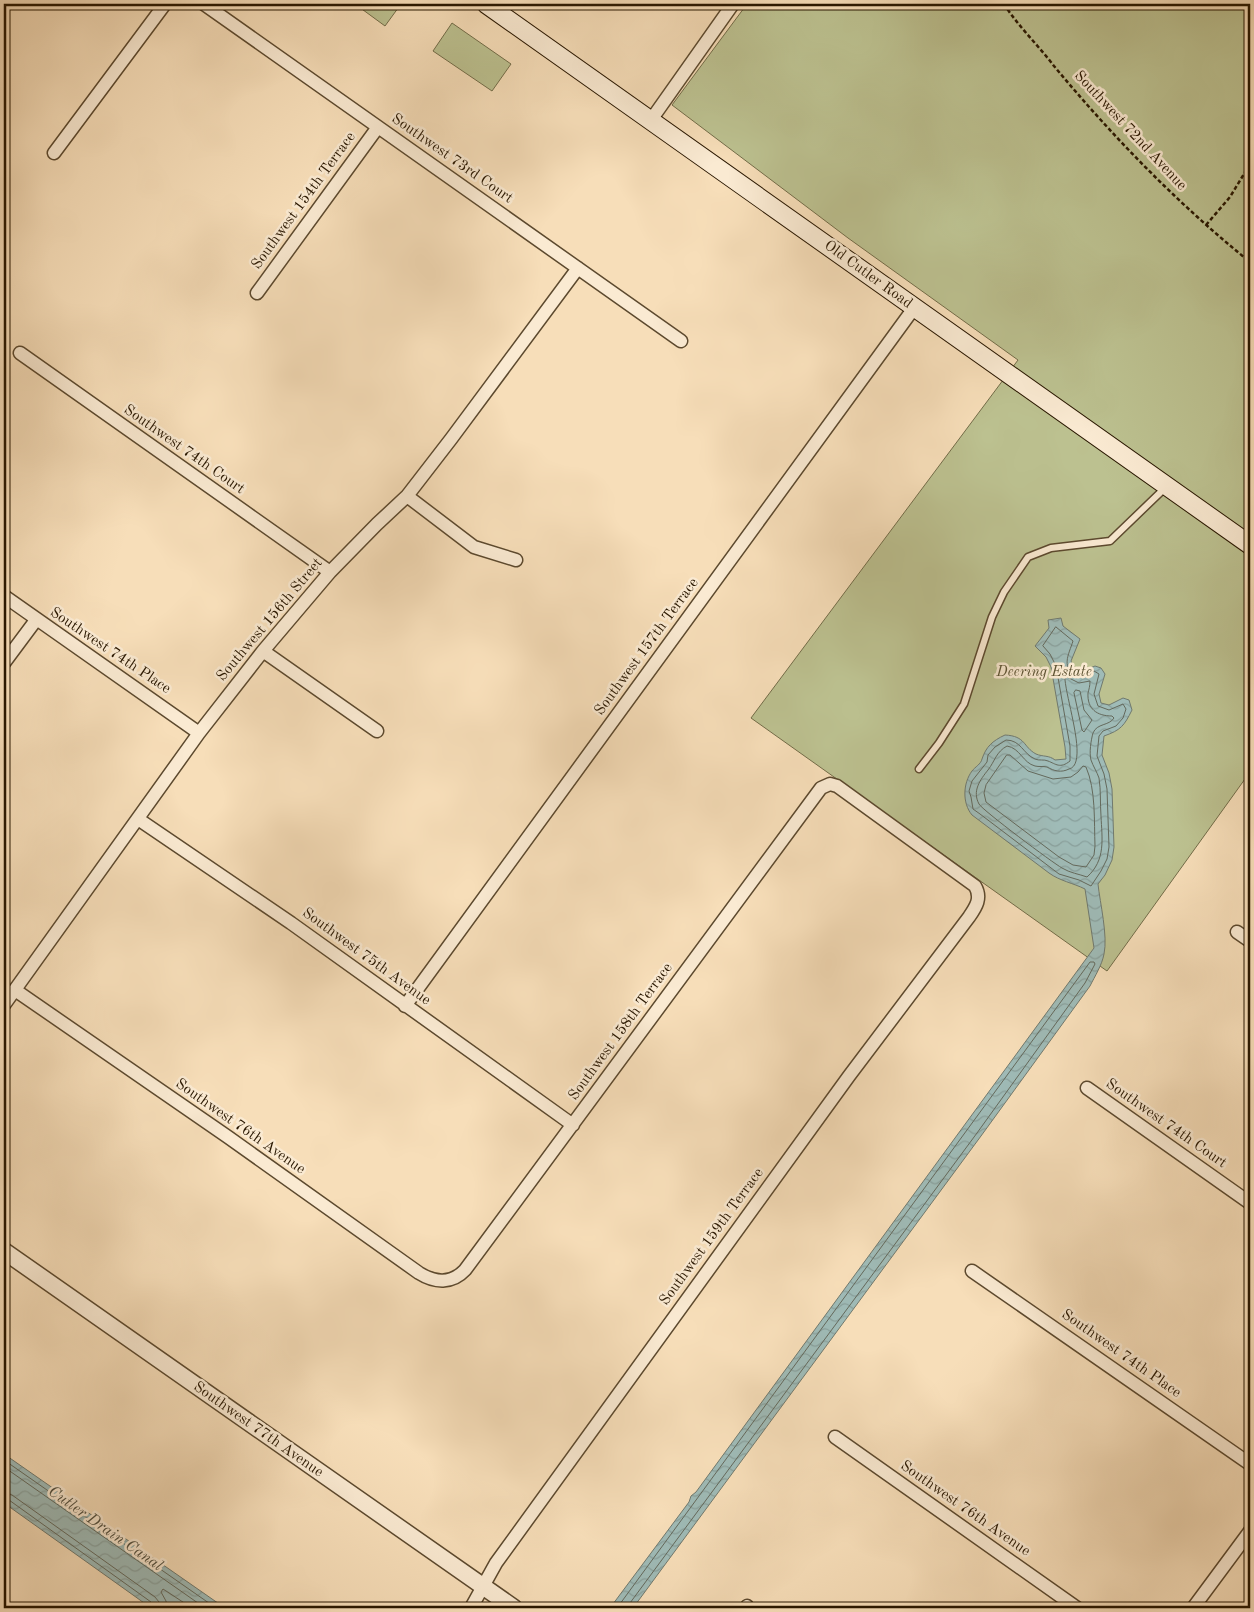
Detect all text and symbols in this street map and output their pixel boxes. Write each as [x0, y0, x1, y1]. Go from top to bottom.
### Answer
street label: Southwest 72nd Avenue [1071, 68, 1189, 194]
street label: Southwest 73rd Court [389, 111, 515, 207]
street label: Southwest 154th Terrace [249, 130, 359, 272]
street label: Old Cutler Road [821, 238, 915, 312]
street label: Southwest 74th Court [121, 403, 247, 497]
street label: Southwest 156th Street [214, 556, 326, 684]
street label: Southwest 157th Terrace [592, 576, 702, 718]
street label: Southwest 74th Place [47, 605, 173, 697]
park label: Deering Estate [995, 665, 1092, 680]
street label: Southwest 75th Avenue [299, 905, 433, 1009]
street label: Southwest 158th Terrace [566, 961, 676, 1103]
street label: Southwest 76th Avenue [172, 1077, 308, 1178]
street label: Southwest 74th Court [1103, 1077, 1229, 1171]
street label: Southwest 159th Terrace [657, 1166, 767, 1308]
street label: Southwest 74th Place [1059, 1307, 1184, 1401]
street label: Southwest 77th Avenue [190, 1380, 326, 1481]
street label: Southwest 76th Avenue [897, 1459, 1033, 1560]
water label: Cutler Drain Canal [45, 1484, 165, 1575]

